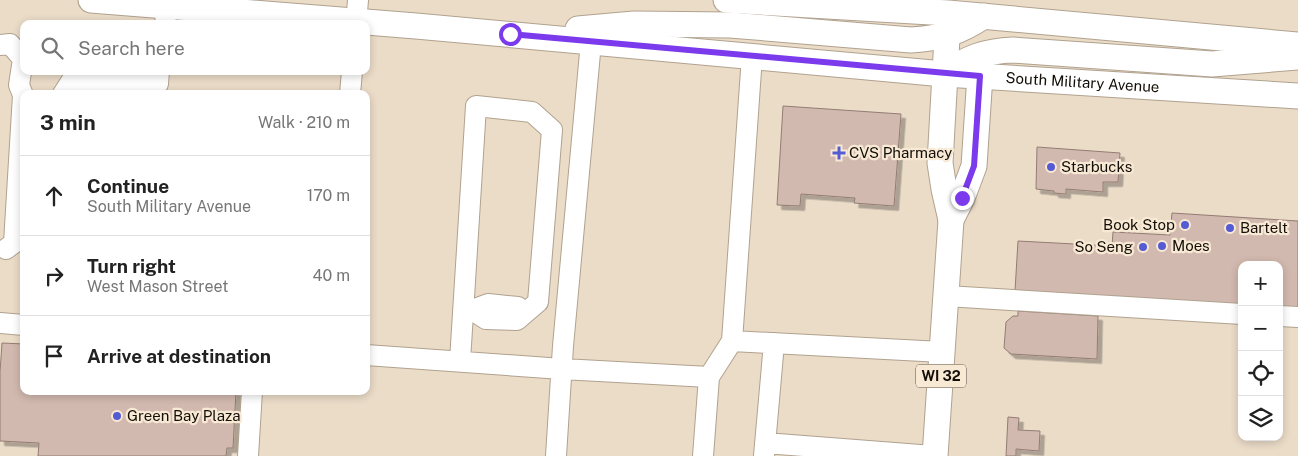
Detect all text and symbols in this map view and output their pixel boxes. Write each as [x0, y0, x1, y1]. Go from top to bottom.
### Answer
search box [20, 20, 370, 75]
route start [499, 23, 522, 46]
icon: search [38, 34, 66, 62]
text: Search here [78, 37, 185, 59]
street label: South Military Avenue [1005, 69, 1160, 95]
text: 3 min [40, 110, 96, 135]
text: Walk · 210 m [258, 113, 350, 132]
place label: CVS Pharmacy [849, 144, 952, 161]
marker: CVS Pharmacy [833, 147, 845, 159]
place label: Starbucks [1061, 158, 1132, 175]
marker: Starbucks [1045, 161, 1057, 173]
text: Continue [87, 175, 169, 197]
icon: ahead [40, 182, 68, 210]
text: 170 m [307, 186, 350, 205]
route end [951, 187, 974, 210]
text: South Military Avenue [87, 197, 251, 216]
place label: Book Stop [1103, 216, 1175, 233]
marker: Book Stop [1179, 219, 1191, 231]
place label: Bartelt [1240, 219, 1288, 236]
marker: Bartelt [1224, 222, 1236, 234]
place label: Moes [1172, 237, 1210, 254]
place label: So Seng [1074, 238, 1133, 255]
marker: Moes [1156, 240, 1168, 252]
marker: So Seng [1137, 241, 1149, 253]
text: Turn right [87, 255, 176, 277]
map controls [1238, 261, 1283, 441]
button: + [1238, 261, 1283, 306]
icon: right [40, 262, 68, 290]
text: 40 m [312, 266, 350, 285]
text: West Mason Street [87, 277, 228, 296]
button: − [1238, 306, 1283, 351]
icon: arrive [40, 342, 68, 370]
text: Arrive at destination [87, 345, 271, 367]
button: locate [1238, 351, 1283, 396]
road number: WI 32 [916, 364, 966, 388]
button: layers [1238, 396, 1283, 441]
place label: Green Bay Plaza [127, 407, 241, 424]
marker: Green Bay Plaza [111, 410, 123, 422]

